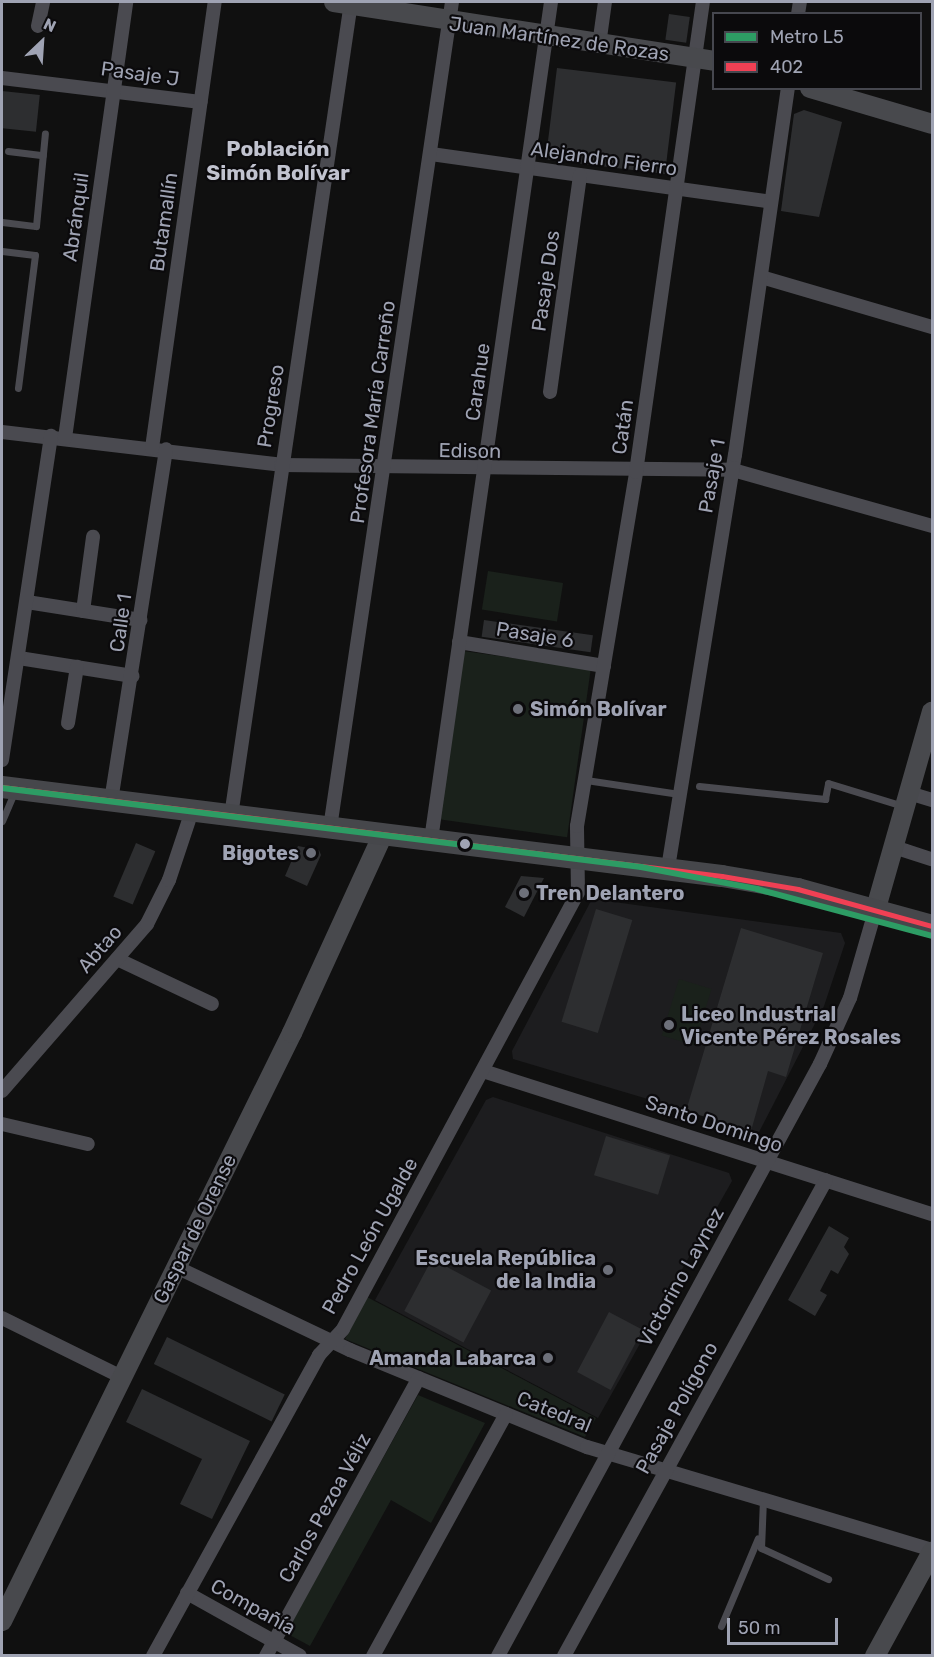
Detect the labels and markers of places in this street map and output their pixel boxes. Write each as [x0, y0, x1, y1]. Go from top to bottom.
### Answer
place label: Simón Bolívar [530, 697, 667, 721]
marker: Simón Bolívar [511, 702, 525, 716]
unlabelled marker [459, 838, 471, 850]
place label: Bigotes [222, 841, 299, 865]
marker: Bigotes [304, 846, 318, 860]
place label: Tren Delantero [536, 881, 684, 905]
marker: Tren Delantero [517, 886, 531, 900]
place label: Liceo Industrial Vicente Pérez Rosales [681, 1002, 901, 1049]
marker: Liceo Industrial Vicente Pérez Rosales [662, 1018, 676, 1032]
place label: Escuela República de la India [415, 1246, 596, 1293]
marker: Escuela República de la India [601, 1263, 615, 1277]
place label: Amanda Labarca [369, 1346, 536, 1370]
marker: Amanda Labarca [541, 1351, 555, 1365]

